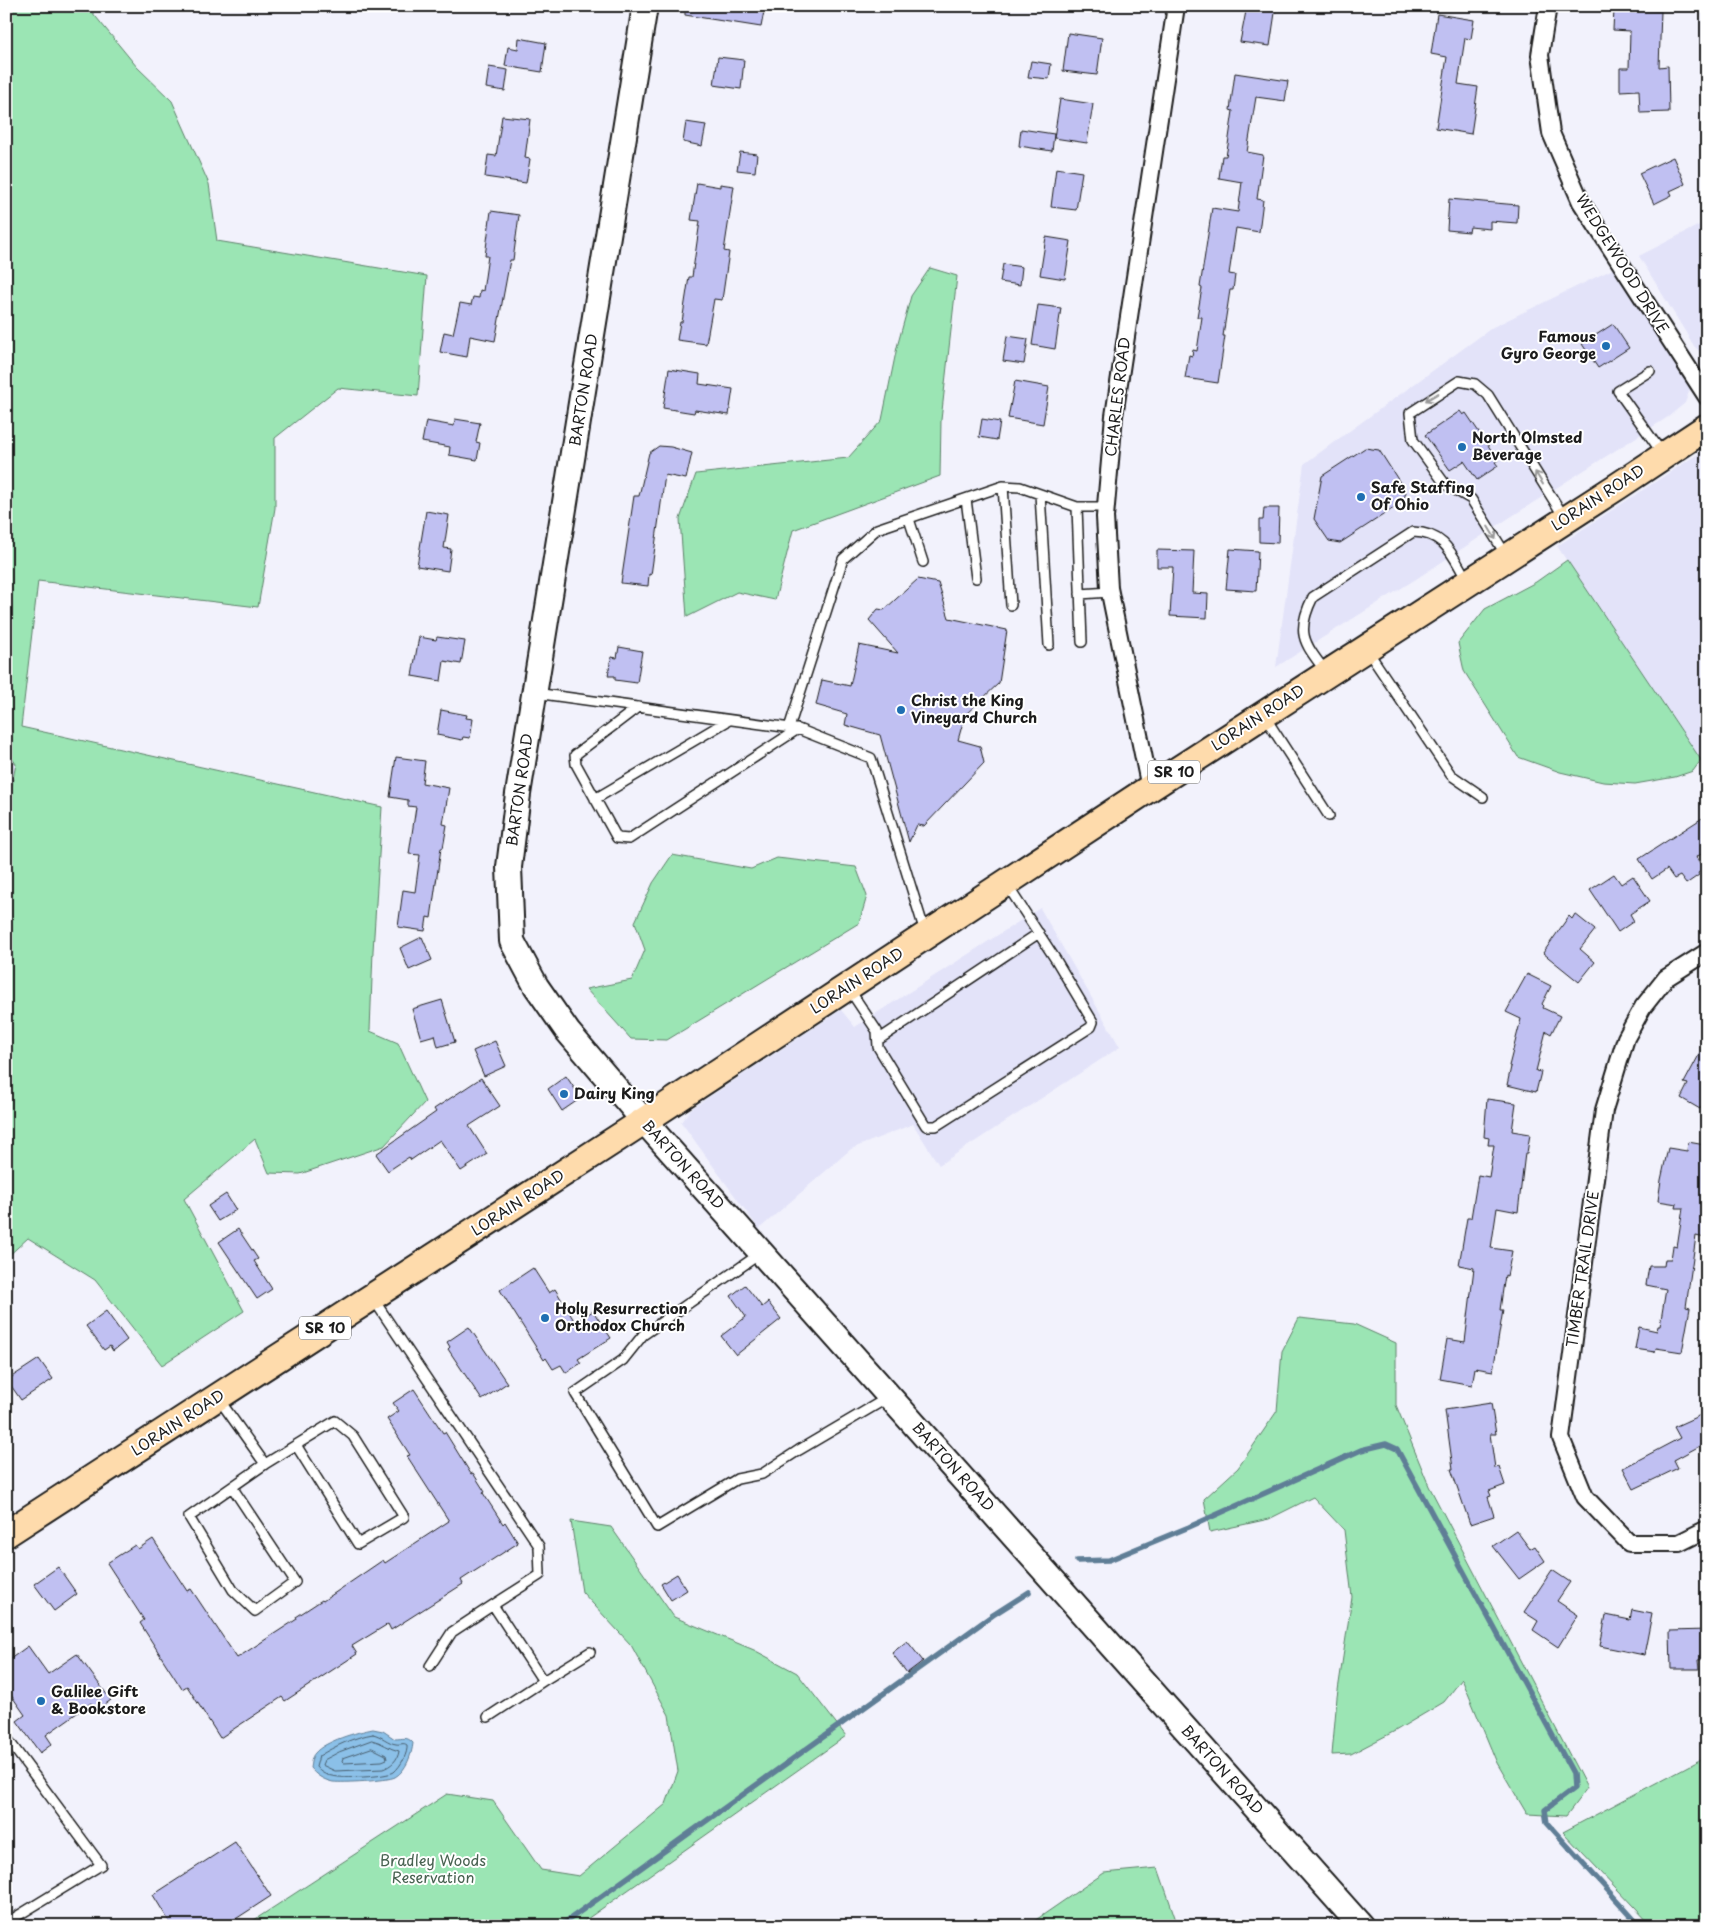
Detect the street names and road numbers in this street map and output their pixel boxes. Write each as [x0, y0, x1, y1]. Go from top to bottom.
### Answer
street label: WEDGEWOOD DRIVE [1571, 189, 1676, 337]
street label: BARTON ROAD [562, 332, 603, 448]
street label: CHARLES ROAD [1098, 336, 1135, 458]
street label: LORAIN ROAD [1546, 458, 1648, 536]
street label: LORAIN ROAD [1206, 678, 1308, 756]
street label: BARTON ROAD [499, 732, 538, 848]
road number: SR 10 [1148, 760, 1200, 784]
street label: LORAIN ROAD [805, 941, 907, 1019]
street label: BARTON ROAD [638, 1114, 731, 1214]
street label: LORAIN ROAD [466, 1163, 568, 1241]
street label: TIMBER TRAIL DRIVE [1559, 1189, 1604, 1349]
road number: SR 10 [299, 1316, 351, 1340]
street label: LORAIN ROAD [126, 1383, 228, 1461]
street label: BARTON ROAD [908, 1416, 1001, 1516]
street label: BARTON ROAD [1177, 1719, 1270, 1819]

